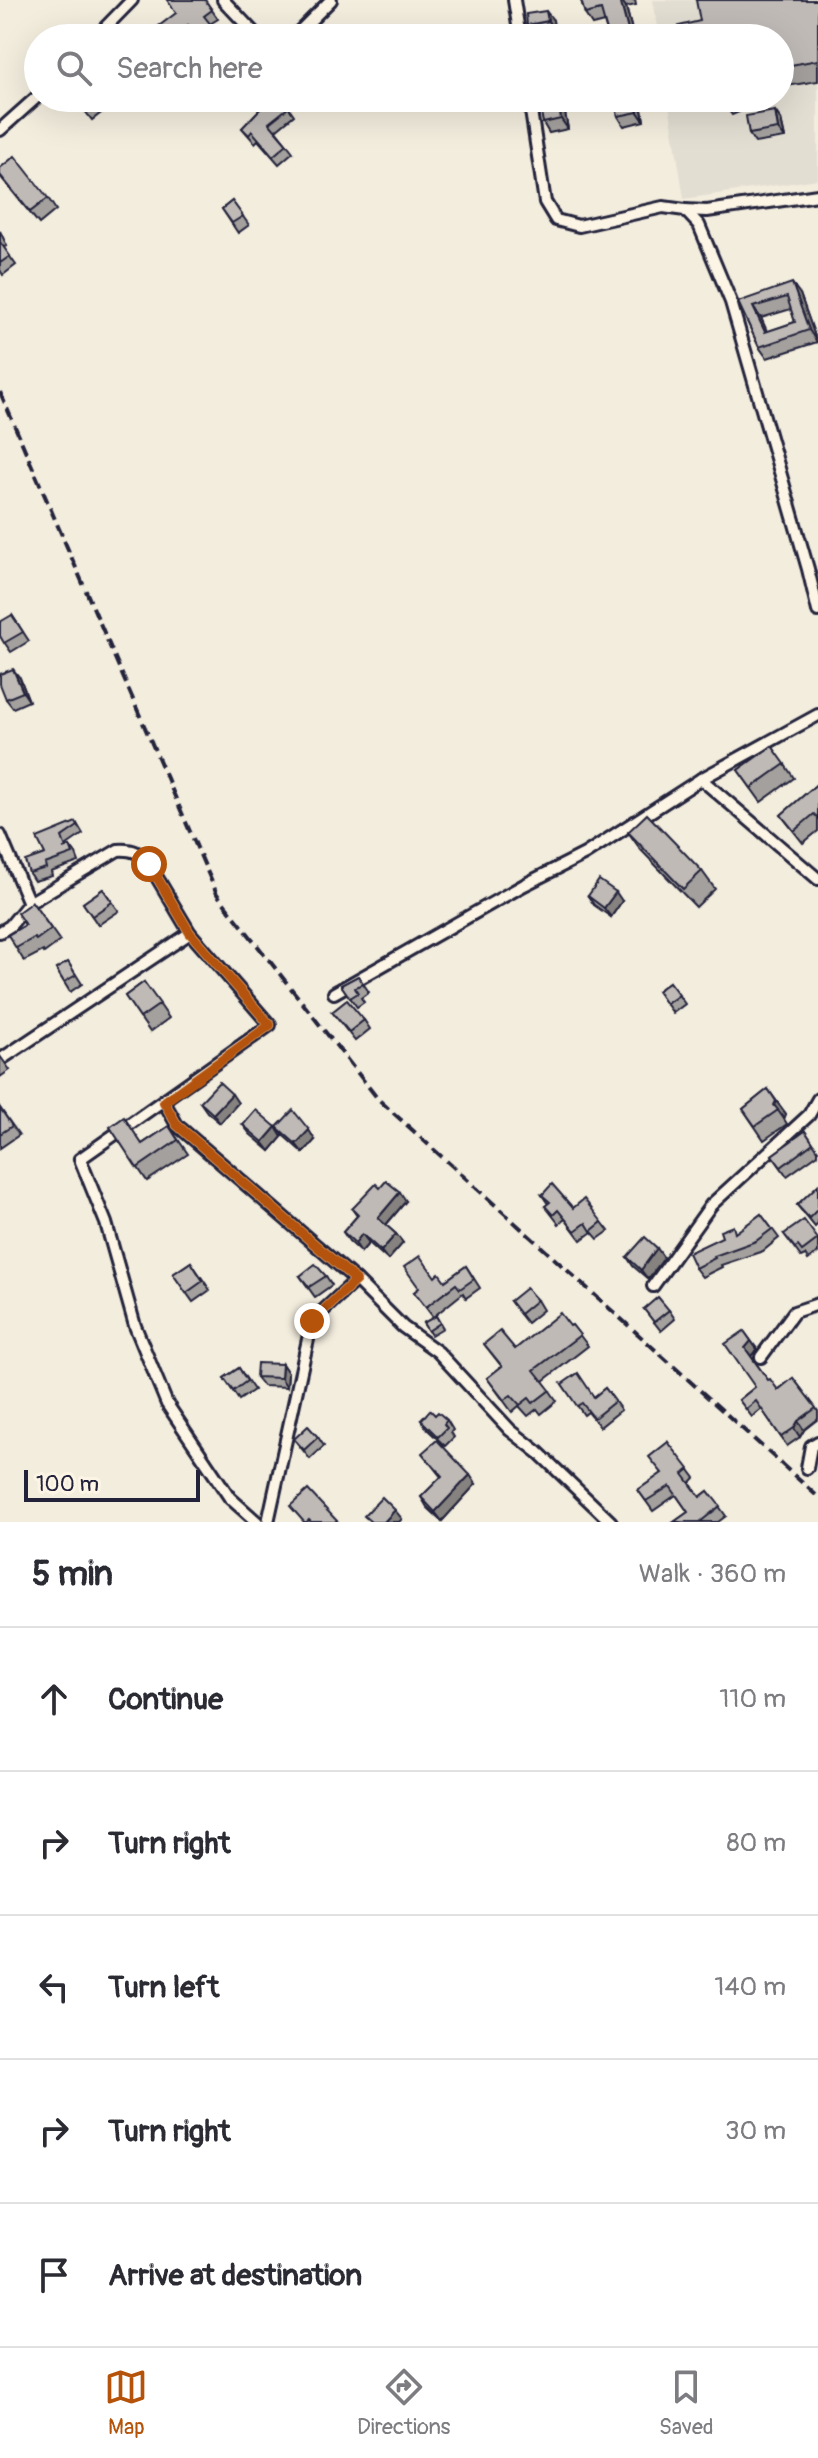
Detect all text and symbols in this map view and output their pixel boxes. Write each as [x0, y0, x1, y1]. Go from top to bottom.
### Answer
search box [24, 24, 794, 112]
icon: search [52, 46, 96, 90]
text: Search here [116, 50, 263, 87]
route start [131, 846, 167, 882]
route end [294, 1303, 330, 1339]
scale bar [24, 1466, 200, 1502]
text: 100 m [36, 1470, 99, 1498]
text: 5 min [32, 1553, 113, 1596]
text: Walk · 360 m [639, 1558, 786, 1590]
icon: ahead [32, 1677, 76, 1721]
text: Continue [108, 1681, 223, 1718]
text: 110 m [719, 1683, 786, 1715]
icon: right [32, 1821, 76, 1865]
text: Turn right [108, 1825, 231, 1862]
text: 80 m [726, 1827, 786, 1859]
icon: left [32, 1965, 76, 2009]
text: Turn left [108, 1969, 219, 2006]
text: 140 m [714, 1971, 786, 2003]
icon: right [32, 2109, 76, 2153]
text: Turn right [108, 2113, 231, 2150]
text: 30 m [725, 2115, 786, 2147]
icon: arrive [32, 2253, 76, 2297]
text: Arrive at destination [108, 2257, 362, 2294]
tab: Map [104, 2365, 148, 2441]
tab: Directions [357, 2365, 450, 2441]
tab: Saved [659, 2365, 714, 2441]

